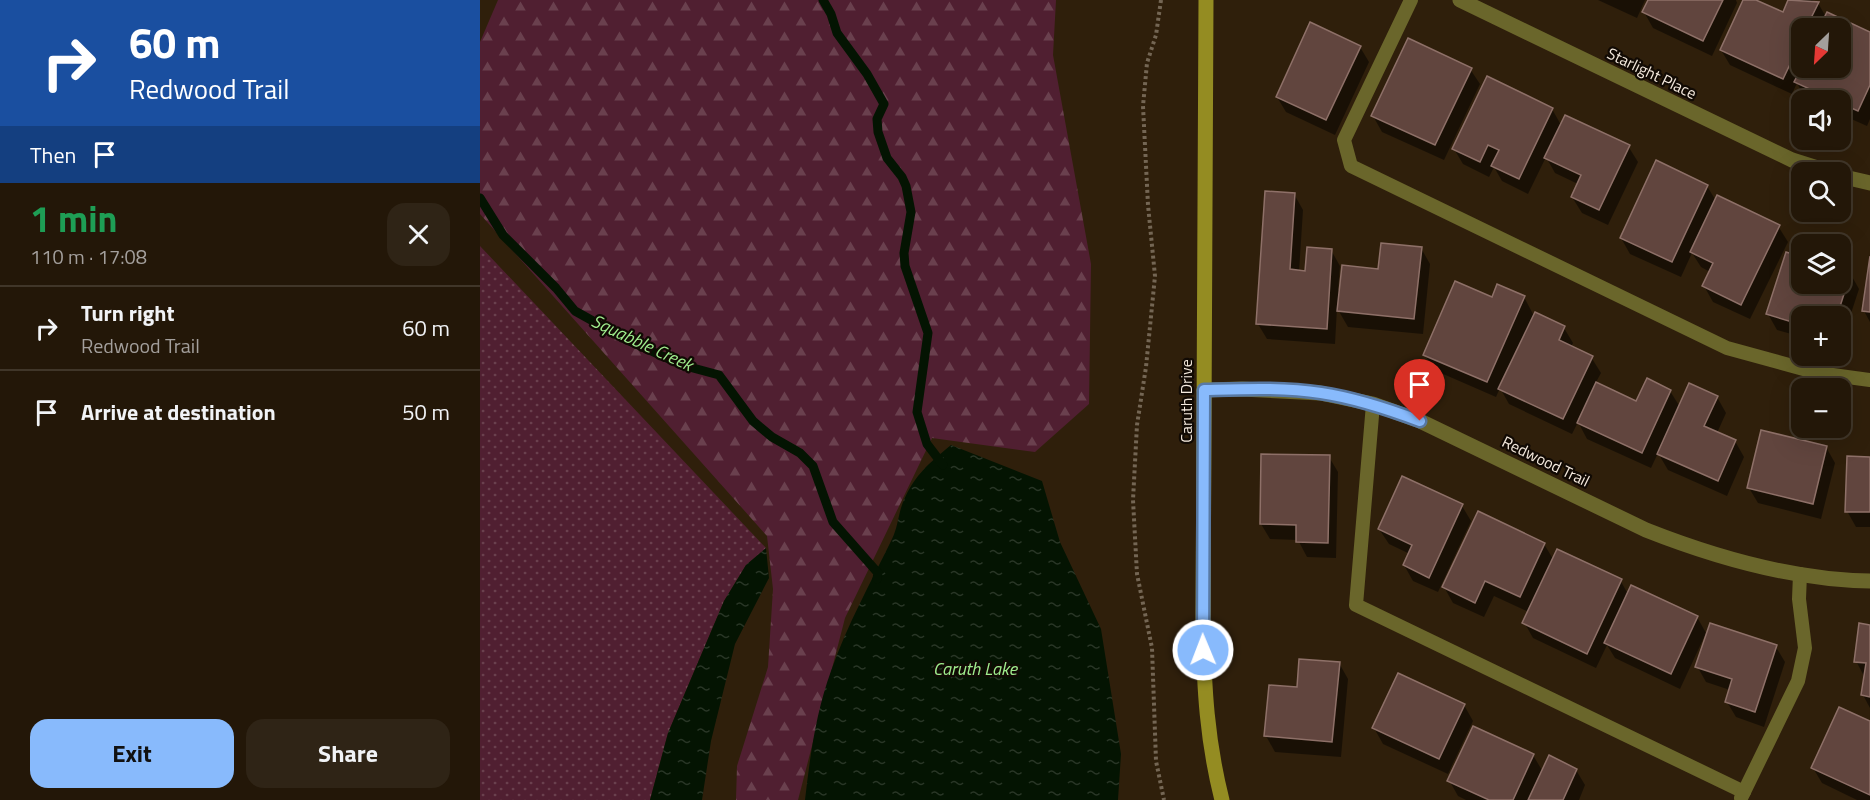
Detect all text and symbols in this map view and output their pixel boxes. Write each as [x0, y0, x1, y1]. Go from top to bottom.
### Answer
text: 60 m [129, 10, 221, 74]
north arrow [1791, 18, 1851, 78]
map controls [1791, 18, 1851, 438]
icon: right [30, 24, 108, 102]
street label: Starlight Place [1603, 41, 1701, 105]
text: Redwood Trail [129, 68, 289, 109]
button: sound [1791, 90, 1851, 150]
text: Then [30, 138, 76, 172]
icon: arrive [88, 138, 121, 171]
button: search [1791, 162, 1851, 222]
text: 1 min [30, 191, 117, 246]
button: close [387, 203, 450, 266]
button: layers [1791, 234, 1851, 294]
text: 110 m · 17:08 [30, 241, 147, 272]
text: Turn right [81, 296, 175, 330]
button: + [1791, 306, 1851, 366]
water label: Squabble Creek [587, 307, 699, 379]
text: 60 m [402, 311, 450, 345]
icon: right [30, 312, 63, 345]
text: Redwood Trail [81, 330, 200, 361]
street label: Caruth Drive [1174, 359, 1198, 443]
pin [1394, 359, 1445, 421]
icon: arrive [1403, 368, 1436, 401]
button: − [1791, 378, 1851, 438]
text: Arrive at destination [81, 395, 276, 429]
text: 50 m [402, 395, 450, 429]
icon: arrive [30, 396, 63, 429]
street label: Redwood Trail [1498, 429, 1594, 493]
position arrow [1171, 618, 1235, 682]
water label: Caruth Lake [933, 655, 1019, 682]
button: Exit [30, 719, 234, 788]
button: Share [246, 719, 450, 788]

